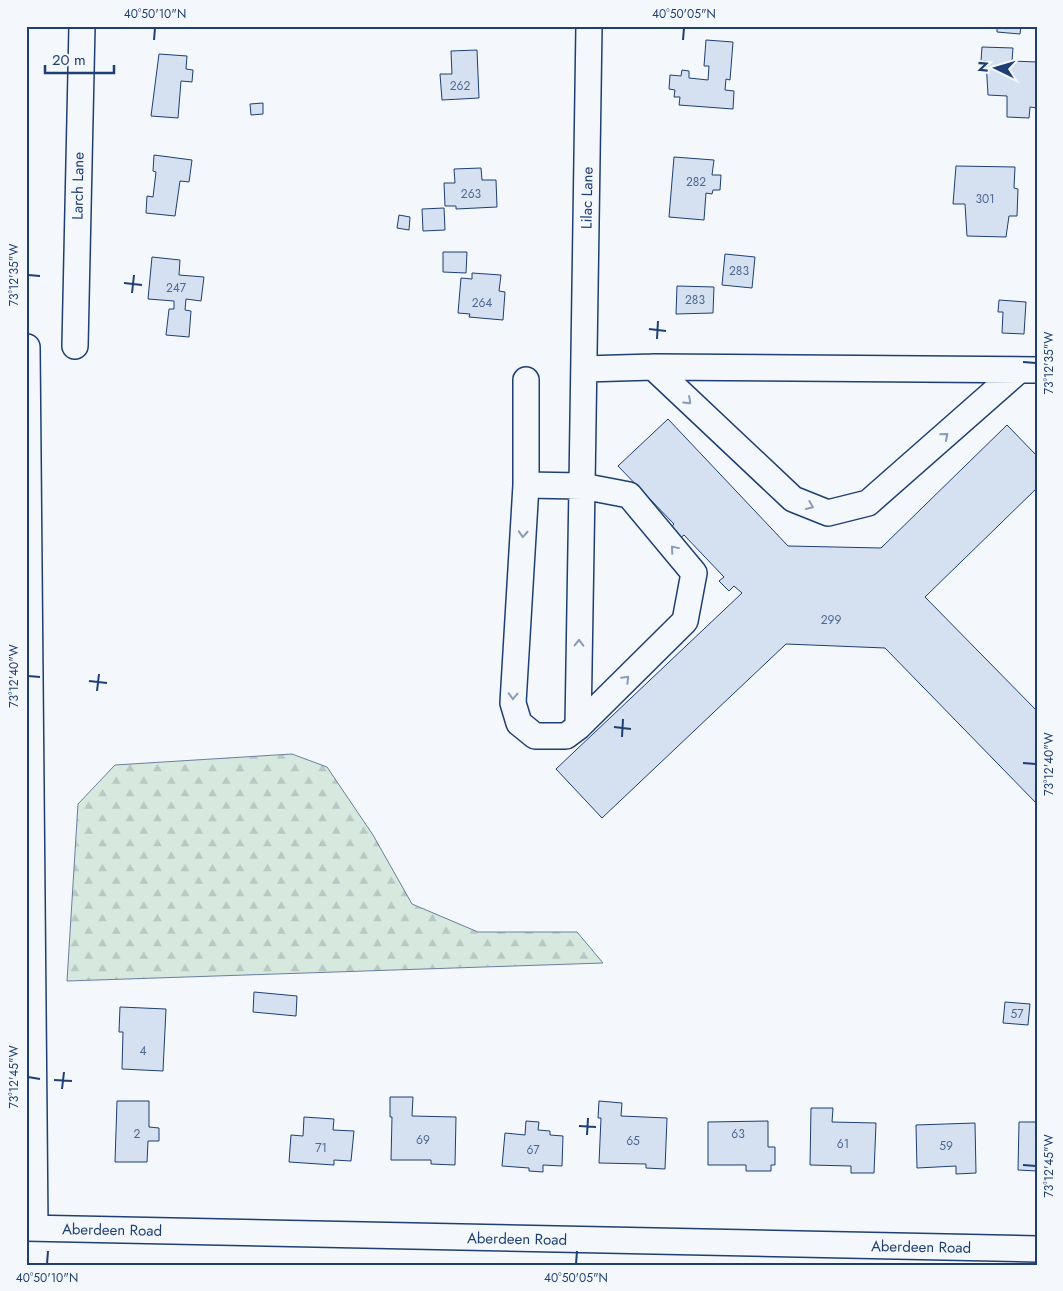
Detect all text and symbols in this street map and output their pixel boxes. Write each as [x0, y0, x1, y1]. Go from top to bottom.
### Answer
text: 40°50'10"N [124, 5, 186, 23]
text: 40°50'05"N [652, 5, 716, 23]
scale bar [45, 42, 114, 74]
north arrow [970, 42, 1020, 92]
text: 20 m [52, 49, 86, 71]
text: N [973, 60, 993, 73]
house number: 262 [450, 77, 470, 95]
street label: Larch Lane [66, 152, 90, 220]
street label: Lilac Lane [575, 166, 599, 229]
house number: 282 [686, 173, 706, 191]
house number: 263 [461, 185, 482, 203]
house number: 301 [975, 190, 995, 208]
text: 73°12'35"W [5, 244, 23, 306]
house number: 283 [729, 262, 749, 280]
house number: 247 [166, 279, 187, 297]
house number: 283 [685, 291, 705, 309]
house number: 264 [472, 294, 492, 312]
text: 73°12'35"W [1040, 332, 1058, 394]
one-way arrow [683, 395, 692, 404]
one-way arrow [939, 432, 948, 441]
one-way arrow [805, 500, 814, 510]
one-way arrow [517, 530, 528, 538]
one-way arrow [671, 545, 680, 554]
house number: 299 [821, 611, 841, 629]
one-way arrow [574, 639, 585, 647]
text: 73°12'40"W [5, 644, 23, 708]
one-way arrow [620, 675, 629, 684]
one-way arrow [508, 692, 519, 700]
text: 73°12'40"W [1040, 732, 1058, 796]
house number: 57 [1010, 1005, 1024, 1023]
house number: 4 [140, 1042, 147, 1060]
text: 73°12'45"W [5, 1045, 23, 1109]
house number: 2 [134, 1125, 141, 1143]
house number: 63 [731, 1125, 745, 1143]
house number: 69 [416, 1131, 430, 1149]
house number: 65 [626, 1132, 640, 1150]
text: 73°12'45"W [1040, 1134, 1058, 1198]
house number: 61 [837, 1135, 849, 1153]
house number: 59 [939, 1137, 953, 1155]
house number: 71 [315, 1139, 327, 1157]
house number: 67 [526, 1141, 540, 1159]
street label: Aberdeen Road [62, 1218, 162, 1242]
street label: Aberdeen Road [467, 1227, 567, 1251]
street label: Aberdeen Road [871, 1235, 971, 1259]
text: 40°50'10"N [16, 1269, 78, 1287]
text: 40°50'05"N [544, 1269, 608, 1287]

